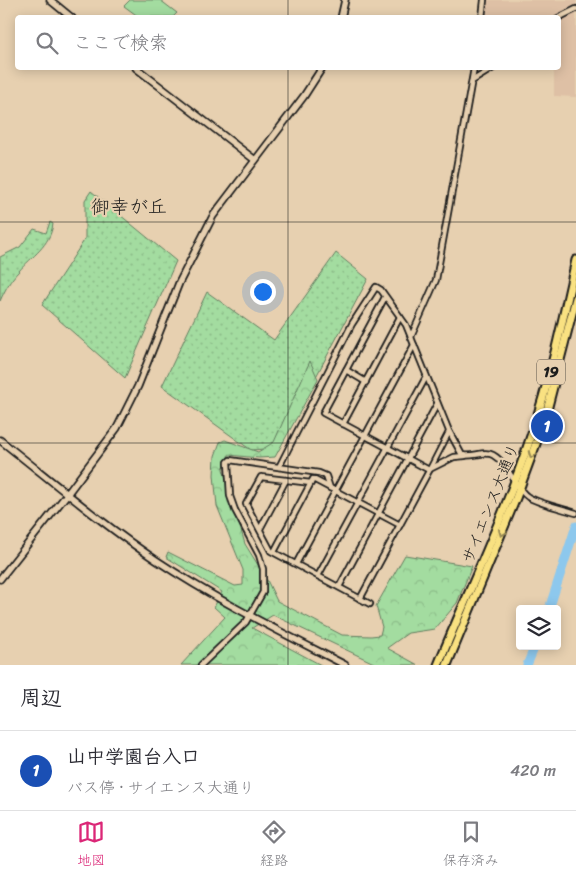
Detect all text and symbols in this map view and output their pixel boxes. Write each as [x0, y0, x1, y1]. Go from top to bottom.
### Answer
search box [15, 15, 561, 70]
text: ここで検索 [73, 26, 168, 59]
icon: search [33, 29, 61, 57]
district label: 御幸が丘 [91, 190, 167, 223]
your location [250, 279, 276, 305]
road number: 19 [537, 360, 565, 384]
pin: 1 [531, 407, 563, 445]
street label: サイエンス大通り [453, 439, 528, 568]
one-way arrow [528, 450, 538, 459]
one-way arrow [498, 528, 508, 537]
map controls [516, 605, 561, 650]
button: layers [516, 605, 561, 650]
text: 周辺 [20, 679, 62, 717]
text: 山中学園台入口 [67, 740, 200, 773]
text: 1 [33, 756, 39, 785]
text: 420 m [510, 756, 556, 785]
text: バス停 · サイエンス大通り [67, 773, 255, 802]
tab: 地図 [77, 818, 105, 873]
tab: 経路 [260, 818, 288, 873]
tab: 保存済み [443, 818, 499, 873]

